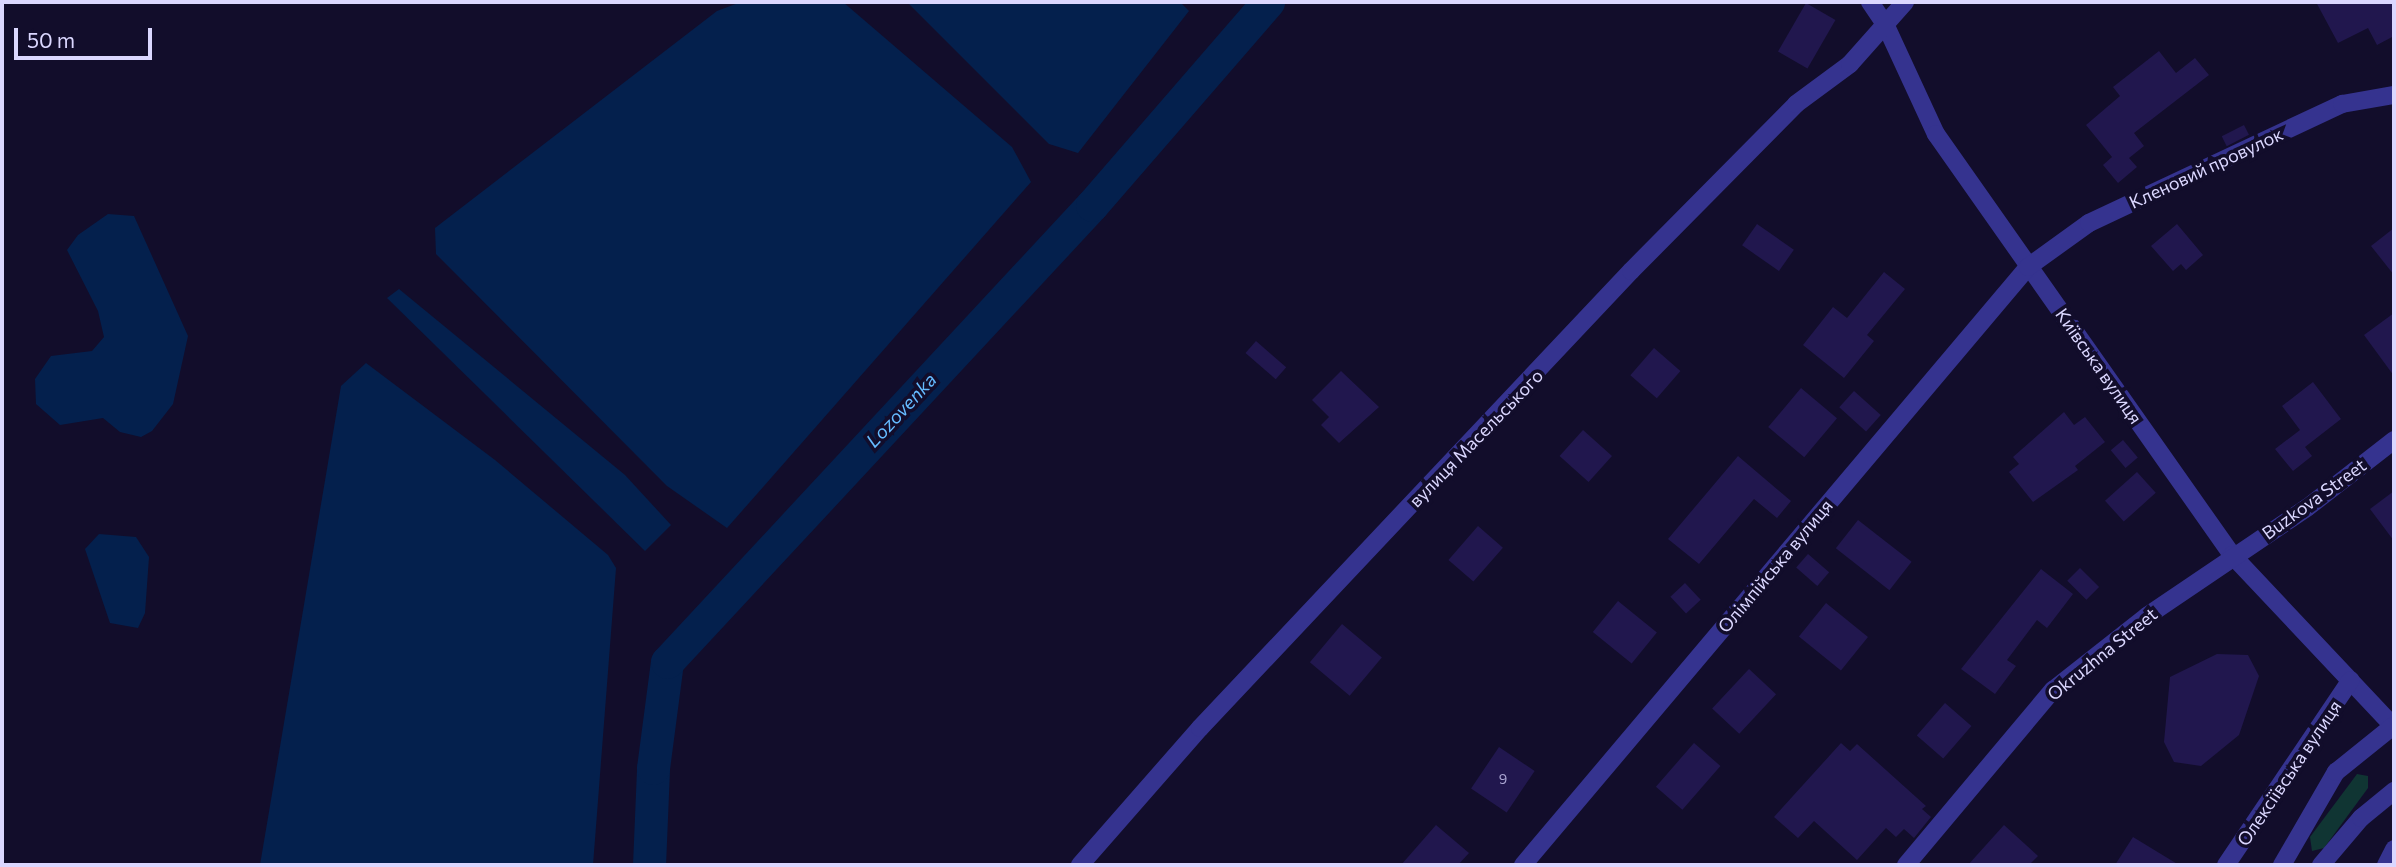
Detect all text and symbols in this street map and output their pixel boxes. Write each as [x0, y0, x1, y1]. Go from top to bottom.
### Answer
scale bar [18, 14, 156, 58]
text: 50 m [27, 27, 75, 52]
street label: Кленовий провулок [2126, 123, 2286, 213]
street label: Київська вулиця [2051, 304, 2147, 428]
street label: вулиця Масельського [1405, 365, 1547, 511]
water label: Lozovenka [861, 368, 941, 452]
street label: Buzkova Street [2258, 454, 2370, 544]
street label: Олімпійська вулиця [1713, 495, 1837, 637]
street label: Okruzhna Street [2043, 603, 2161, 705]
street label: Олексіївська вулиця [2232, 696, 2346, 850]
house number: 9 [1499, 771, 1507, 787]

